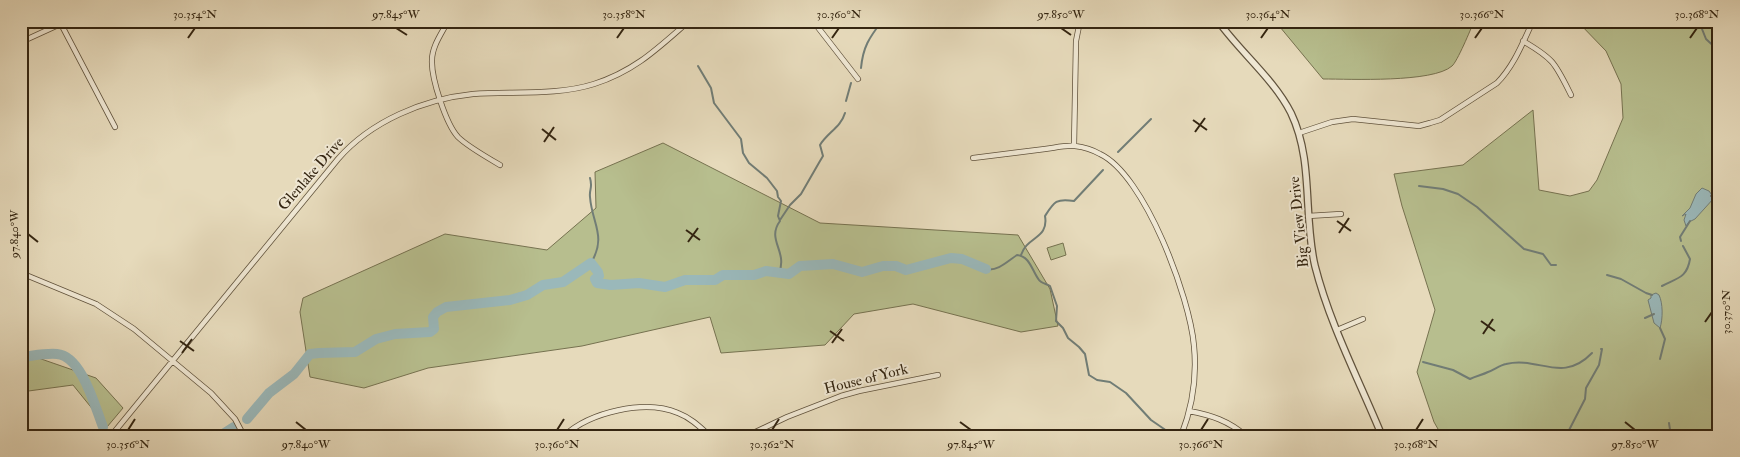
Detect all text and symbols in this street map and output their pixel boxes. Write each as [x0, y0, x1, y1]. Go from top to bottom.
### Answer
text: 30.354°N [173, 7, 217, 22]
text: 97.845°W [371, 7, 421, 22]
text: 30.358°N [602, 7, 646, 22]
text: 30.360°N [817, 7, 862, 22]
text: 97.850°W [1036, 7, 1085, 22]
text: 30.364°N [1245, 7, 1291, 22]
text: 30.366°N [1460, 7, 1505, 22]
text: 30.368°N [1675, 7, 1719, 22]
street label: Glenlake Drive [274, 133, 348, 215]
street label: Big View Drive [1285, 175, 1313, 269]
text: 97.840°W [7, 209, 22, 259]
text: 30.370°N [1719, 290, 1734, 334]
street label: House of York [822, 359, 910, 399]
text: 30.356°N [106, 437, 150, 452]
text: 97.840°W [281, 437, 331, 452]
text: 30.360°N [535, 437, 580, 452]
text: 30.362°N [750, 437, 795, 452]
text: 97.845°W [946, 437, 996, 452]
text: 30.366°N [1179, 437, 1224, 452]
text: 30.368°N [1394, 437, 1438, 452]
text: 97.850°W [1610, 437, 1659, 452]

